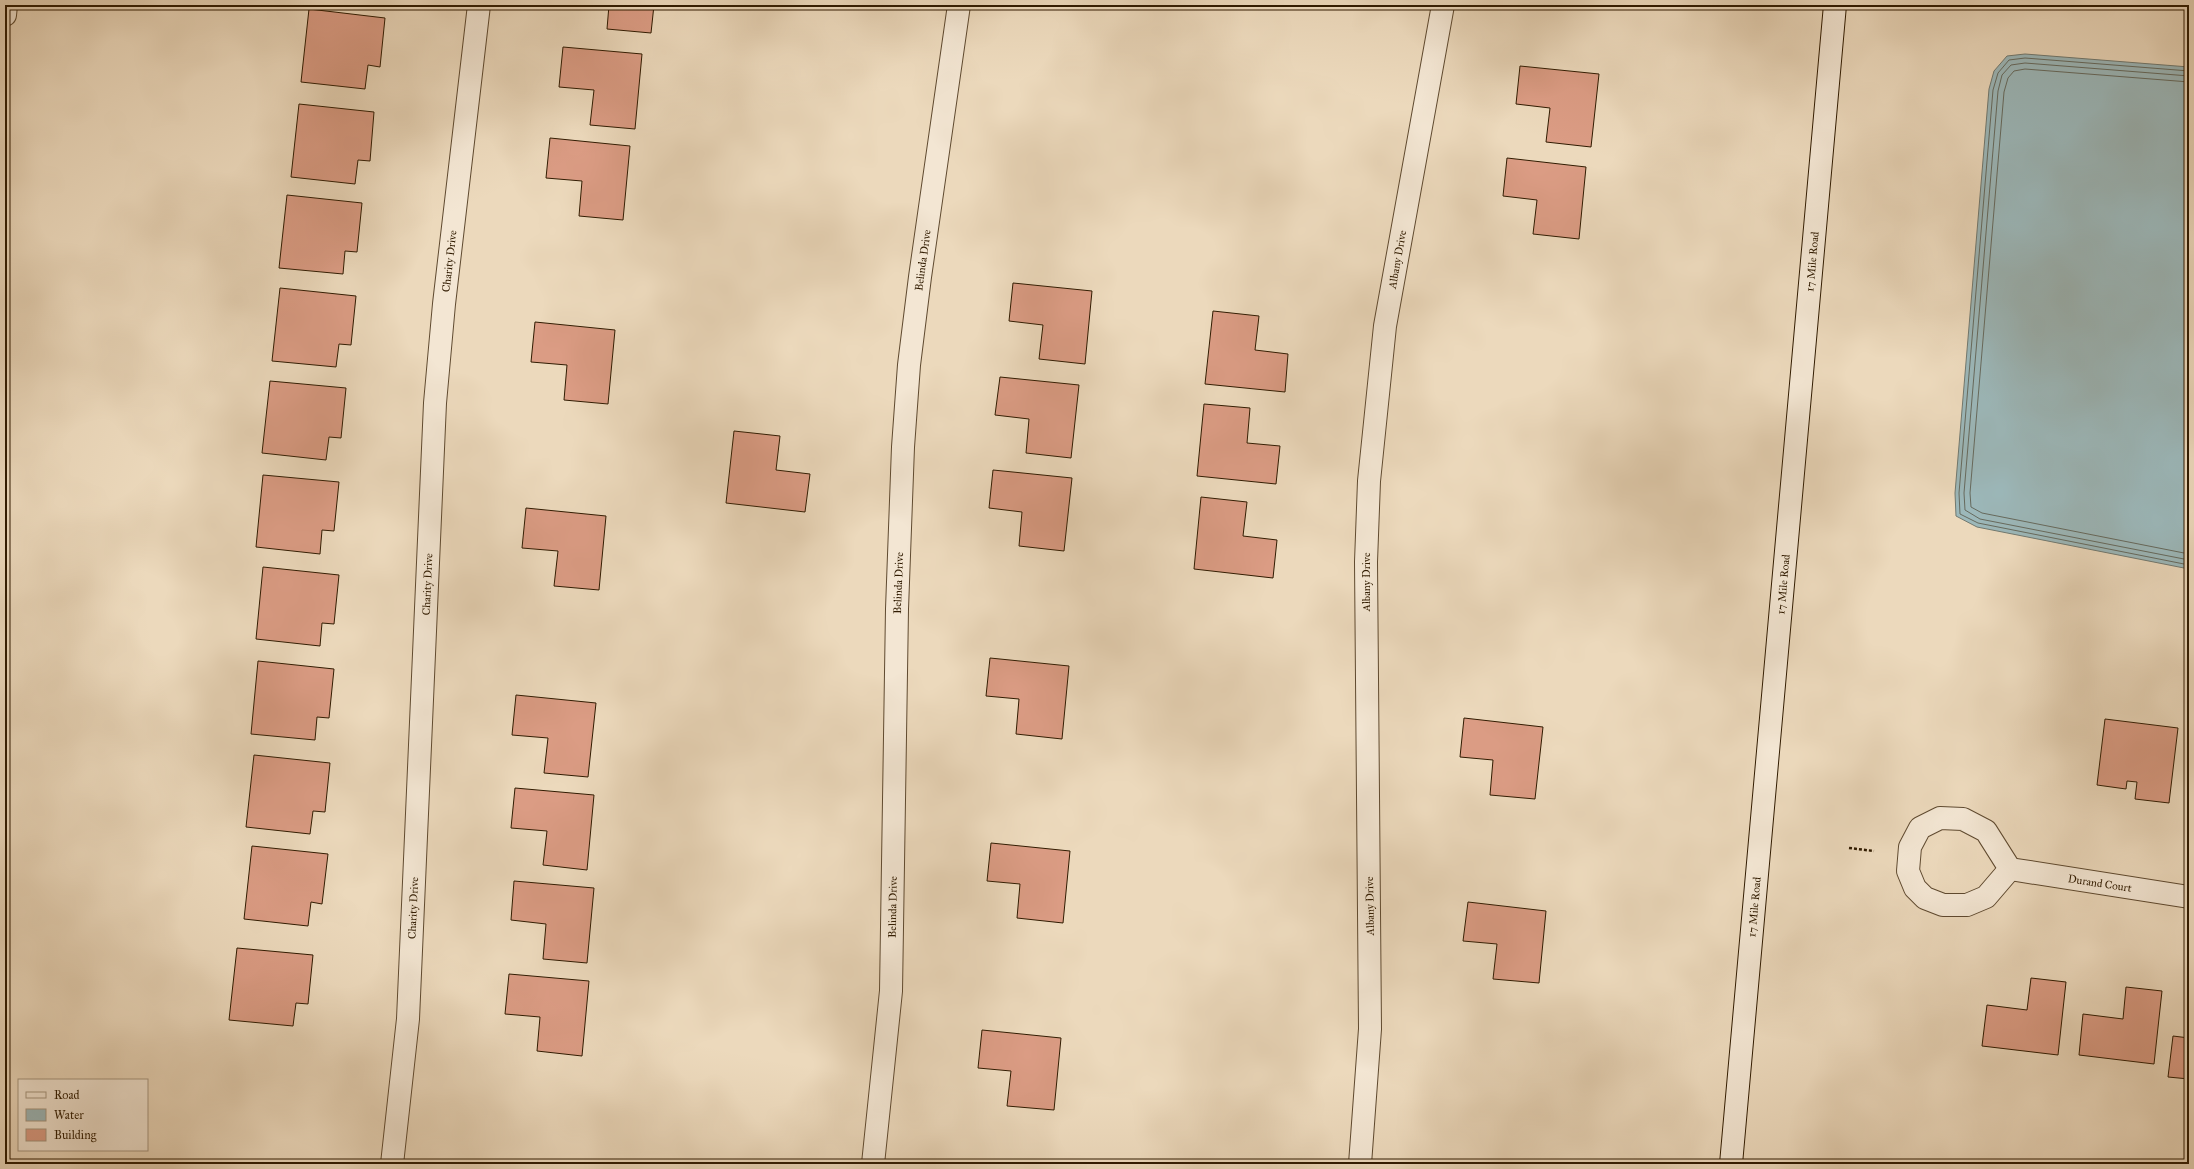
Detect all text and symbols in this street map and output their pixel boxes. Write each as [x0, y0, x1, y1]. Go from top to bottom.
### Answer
street label: Belinda Drive [912, 228, 933, 292]
street label: Charity Drive [439, 229, 459, 293]
street label: Albany Drive [1385, 229, 1409, 291]
street label: 17 Mile Road [1803, 231, 1821, 292]
street label: Belinda Drive [890, 551, 906, 614]
street label: Charity Drive [419, 552, 435, 616]
street label: Albany Drive [1360, 552, 1373, 613]
street label: 17 Mile Road [1774, 553, 1792, 615]
street label: Durand Court [2067, 872, 2133, 894]
street label: Belinda Drive [885, 875, 899, 938]
street label: Charity Drive [405, 876, 421, 939]
street label: Albany Drive [1363, 876, 1377, 937]
street label: 17 Mile Road [1745, 876, 1763, 938]
legend [18, 1079, 148, 1151]
text: Road [54, 1088, 80, 1102]
text: Water [54, 1108, 84, 1122]
text: Building [54, 1128, 97, 1143]

